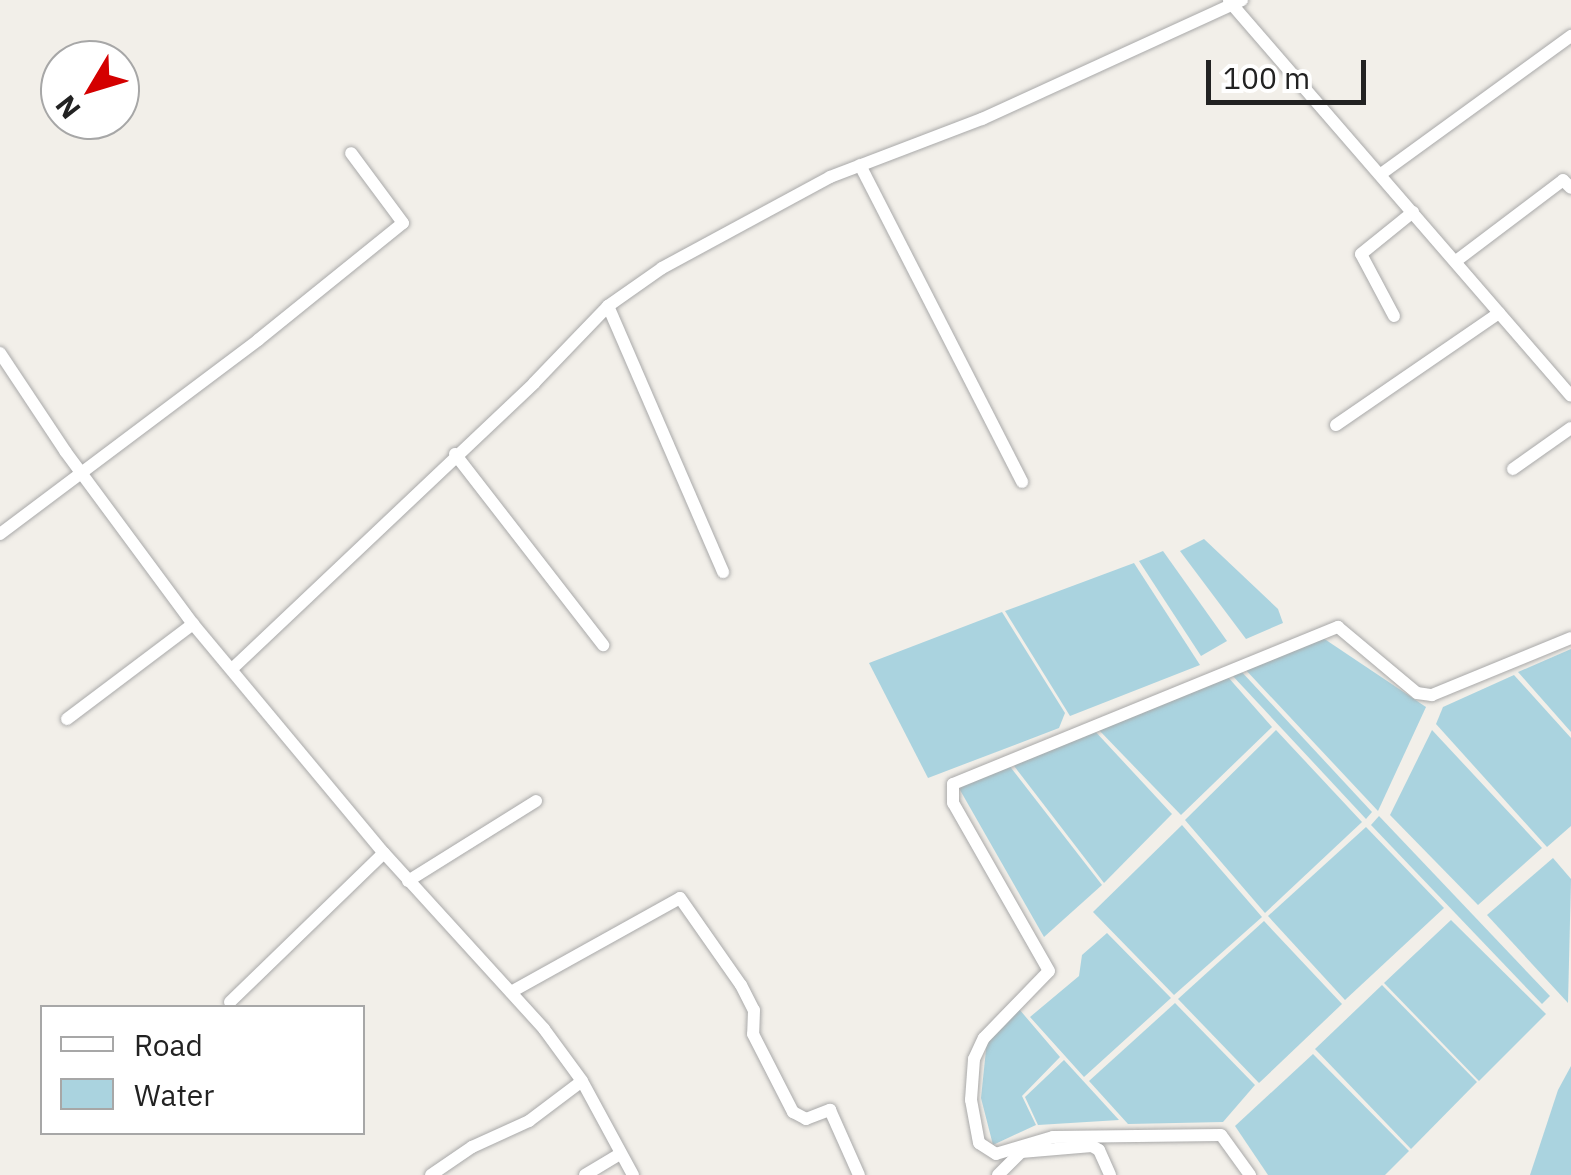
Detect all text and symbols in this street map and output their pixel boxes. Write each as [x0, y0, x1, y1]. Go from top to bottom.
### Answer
north arrow [40, 40, 140, 140]
scale bar [1211, 40, 1371, 102]
text: 100 m [1223, 58, 1310, 97]
text: N [47, 88, 88, 127]
legend [40, 1005, 365, 1135]
text: Road [134, 1025, 203, 1064]
text: Water [134, 1075, 214, 1114]

